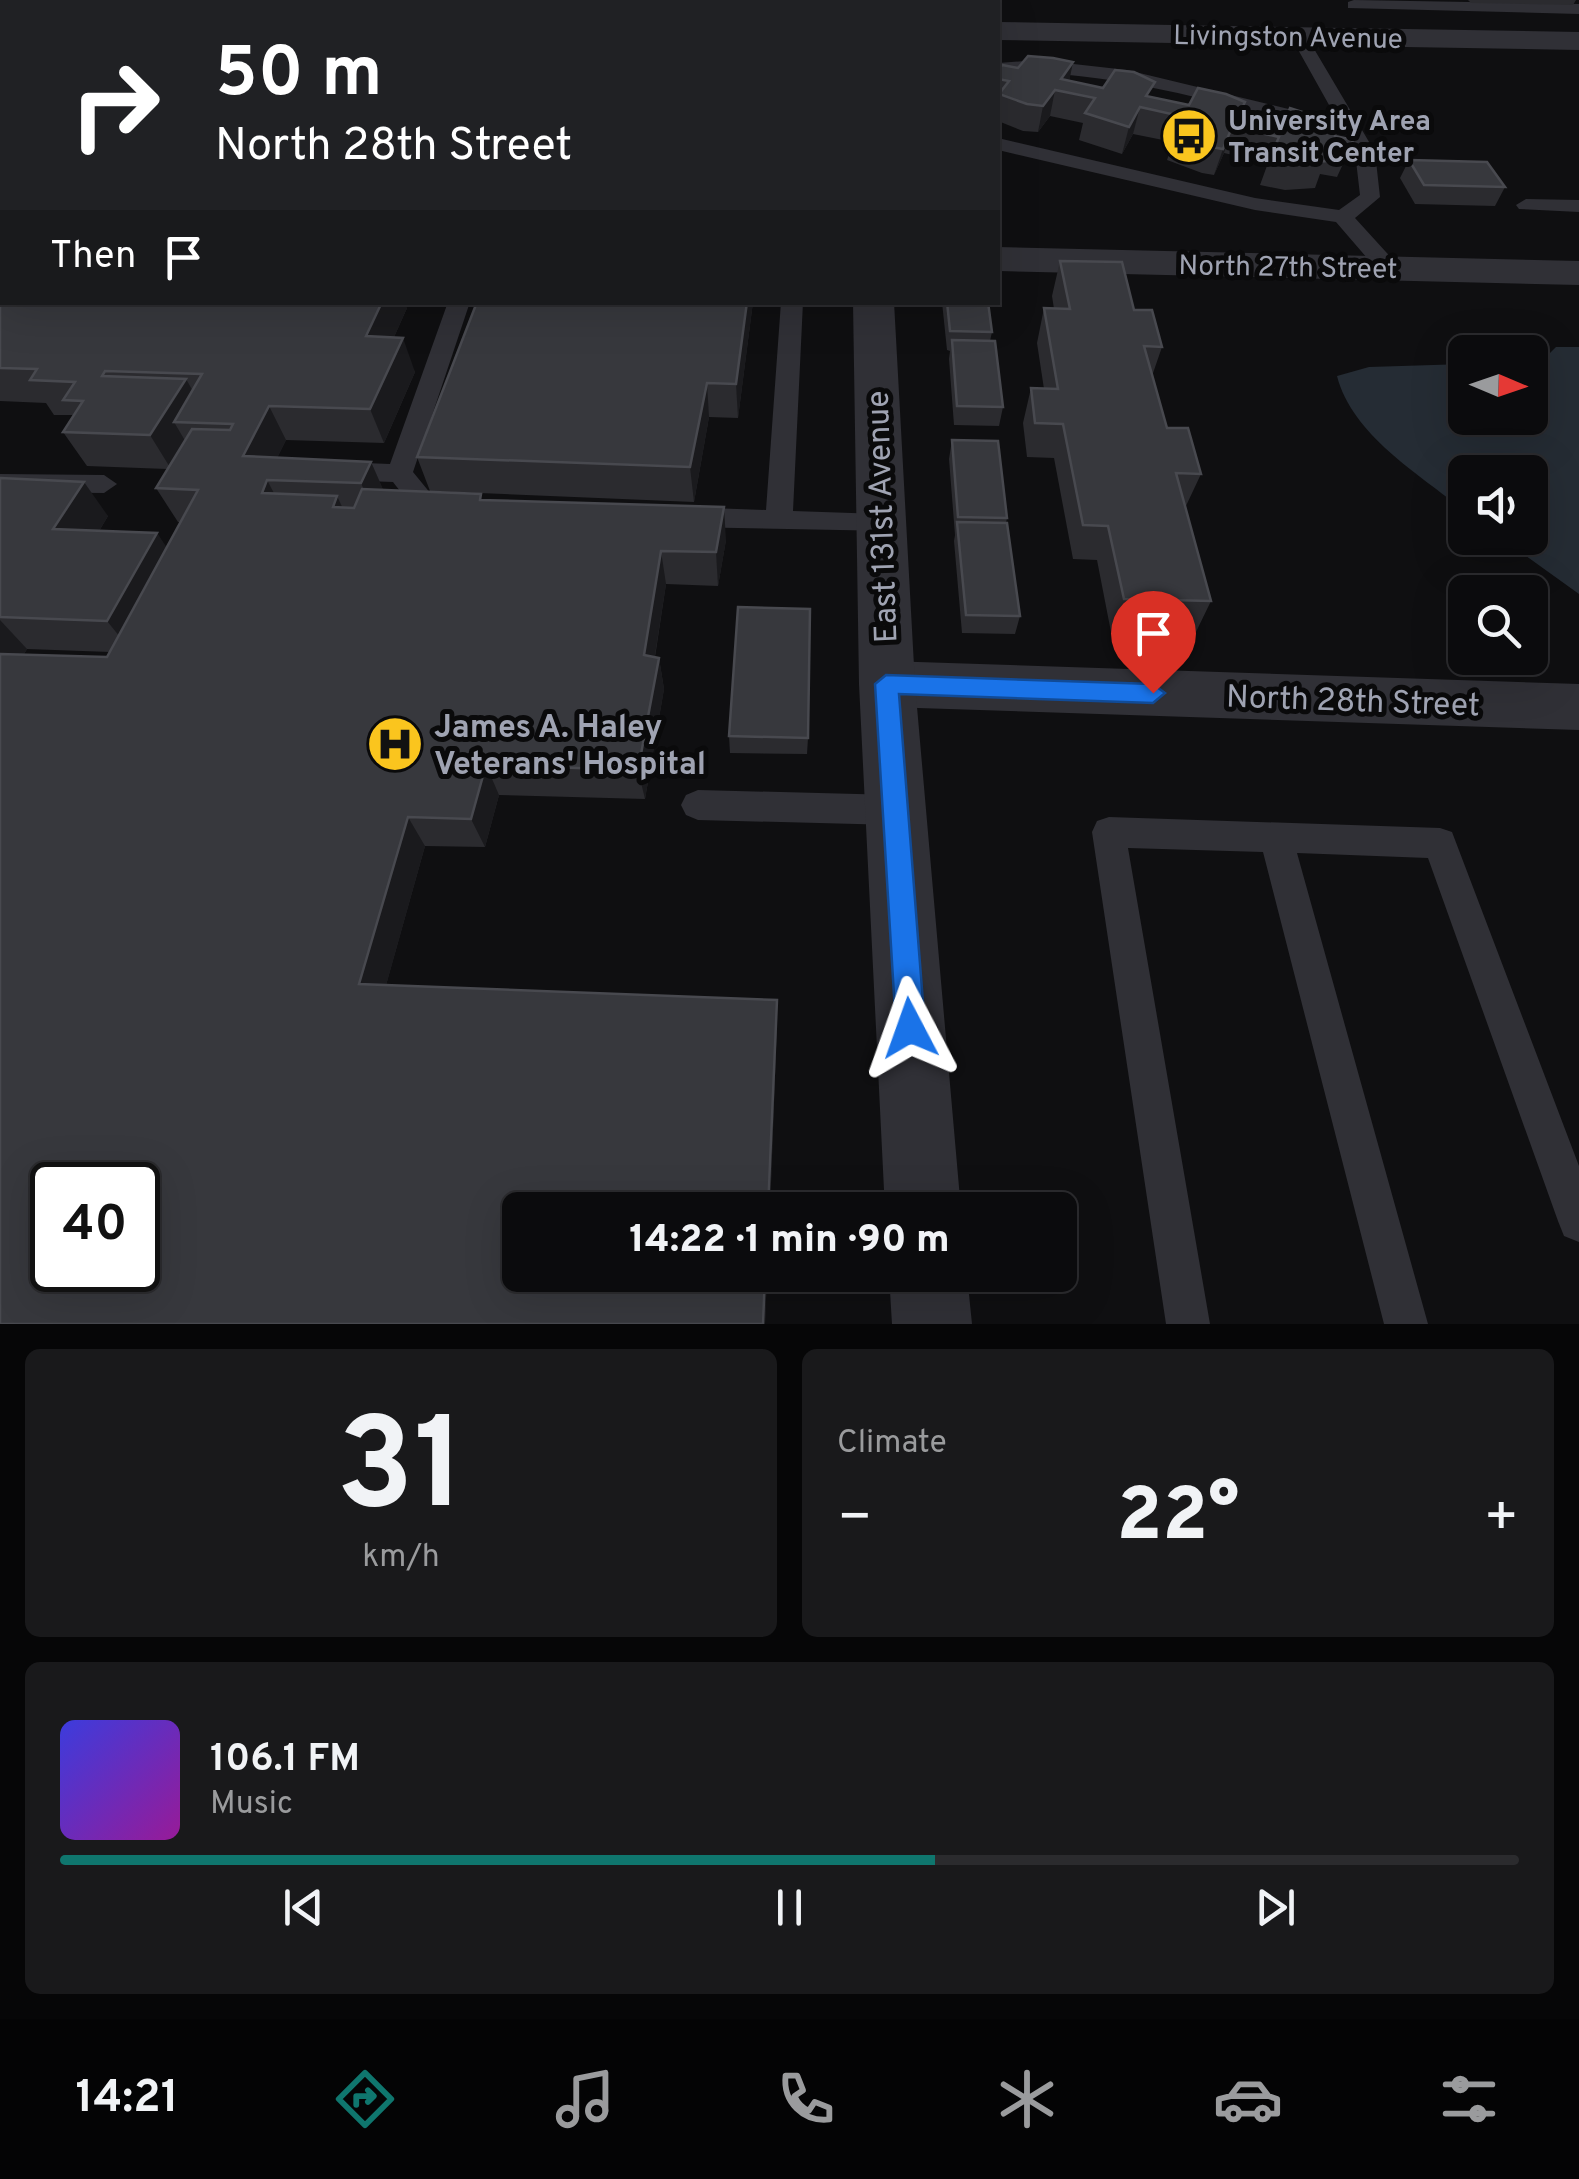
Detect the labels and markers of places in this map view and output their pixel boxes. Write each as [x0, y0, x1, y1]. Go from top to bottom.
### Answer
place label: University Area Transit Center [1228, 105, 1431, 173]
bus stop icon: University Area Transit Center [1159, 106, 1219, 166]
pin [1111, 591, 1196, 694]
place label: James A. Haley Veterans' Hospital [434, 709, 706, 786]
hospital icon: James A. Haley Veterans' Hospital [365, 714, 425, 774]

